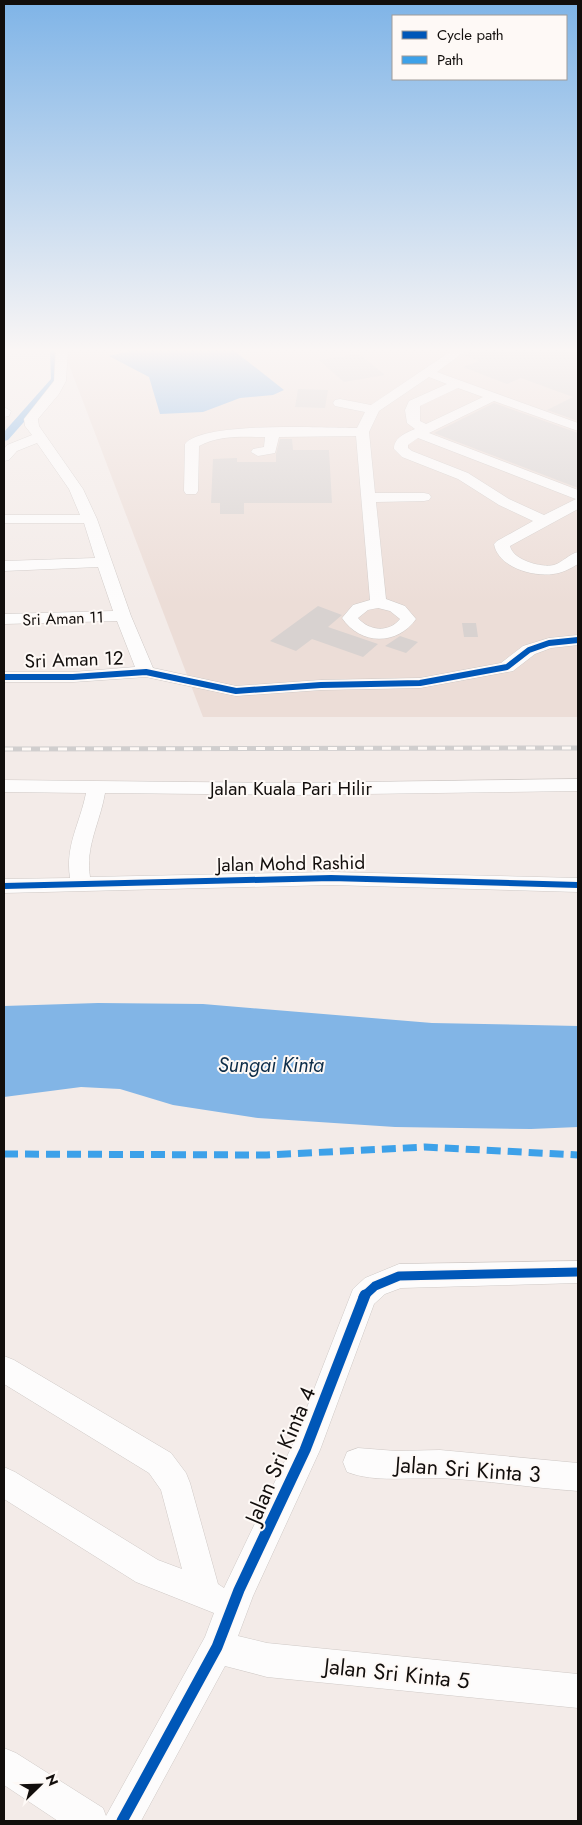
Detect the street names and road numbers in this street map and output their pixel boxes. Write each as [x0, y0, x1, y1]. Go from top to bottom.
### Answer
street label: Sri Aman 11 [22, 606, 104, 631]
street label: Sri Aman 12 [24, 644, 124, 675]
street label: Jalan Kuala Pari Hilir [207, 775, 372, 802]
street label: Jalan Mohd Rashid [214, 849, 365, 878]
street label: Jalan Sri Kinta 4 [235, 1381, 323, 1531]
street label: Jalan Sri Kinta 3 [391, 1448, 542, 1490]
street label: Jalan Sri Kinta 5 [320, 1649, 471, 1697]

